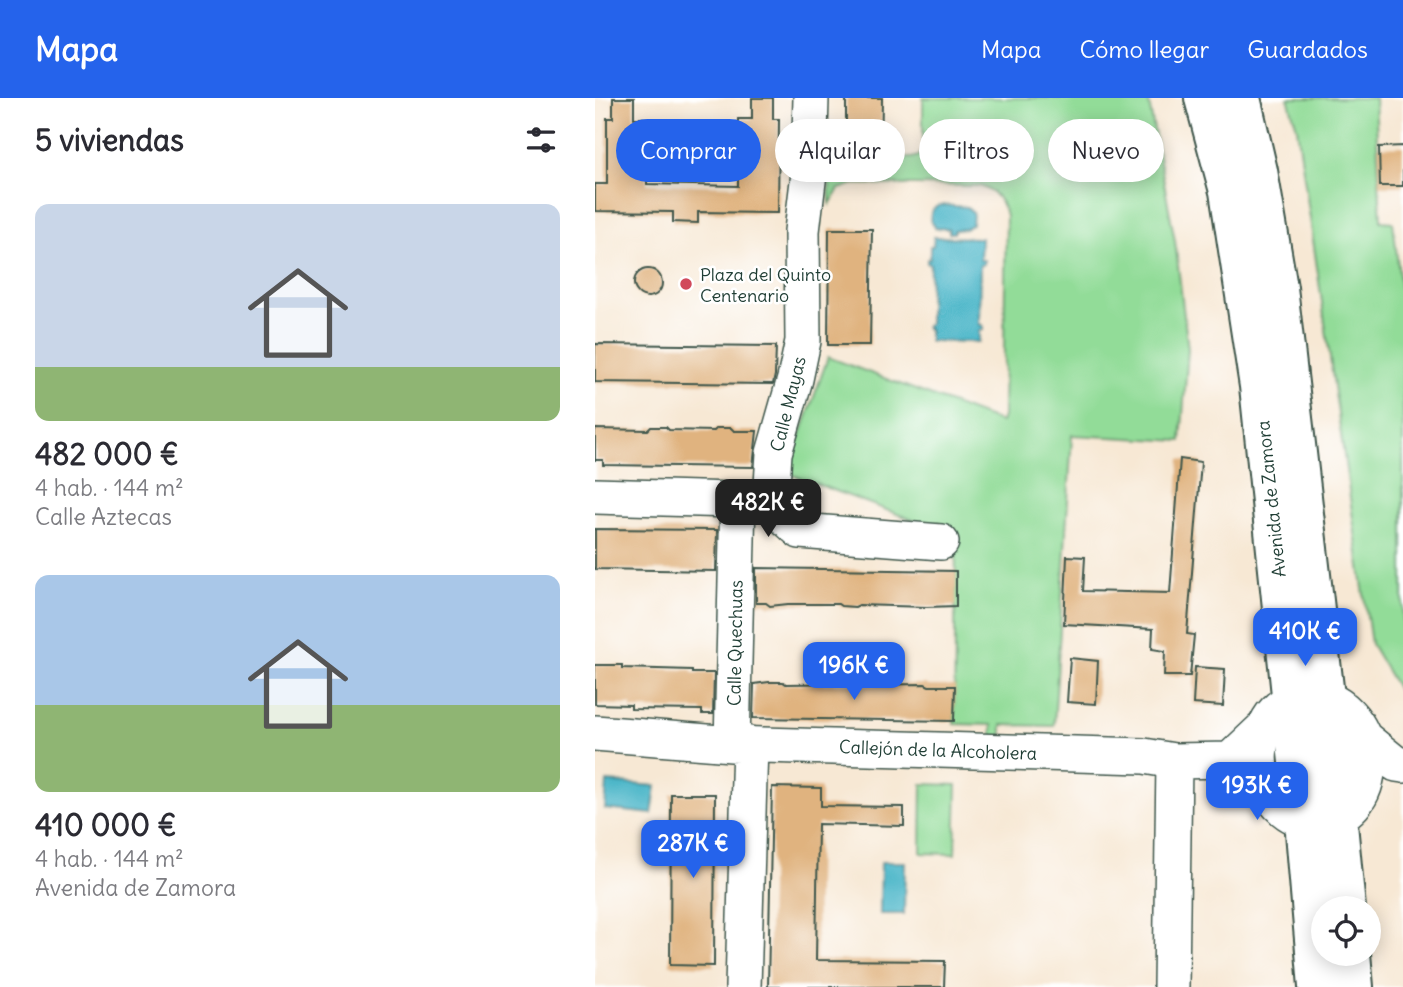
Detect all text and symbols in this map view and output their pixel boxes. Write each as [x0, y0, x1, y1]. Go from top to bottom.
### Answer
text: Mapa [35, 28, 118, 70]
text: Mapa [981, 34, 1041, 64]
text: Cómo llegar [1079, 34, 1209, 64]
text: Guardados [1247, 34, 1368, 64]
chip: Comprar [616, 119, 761, 182]
chip: Alquilar [775, 119, 905, 182]
chip: Filtros [919, 119, 1034, 182]
chip: Nuevo [1048, 119, 1164, 182]
text: 5 viviendas [35, 121, 184, 159]
icon: filters [522, 121, 560, 159]
icon: home [235, 250, 361, 376]
place label: Plaza del Quinto Centenario [700, 263, 831, 307]
marker: Plaza del Quinto Centenario [678, 276, 694, 292]
street label: Calle Mayas [765, 354, 811, 454]
street label: Avenida de Zamora [1251, 419, 1291, 579]
text: 482 000 € [35, 435, 179, 473]
text: 4 hab. · 144 m² [35, 473, 184, 502]
pin: 482K € [711, 480, 825, 539]
text: 482K € [731, 487, 805, 516]
text: Calle Aztecas [35, 502, 172, 531]
street label: Calle Quechuas [722, 580, 748, 706]
pin: 410K € [1248, 608, 1362, 668]
text: 410K € [1269, 616, 1341, 645]
icon: home [235, 621, 361, 747]
pin: 196K € [797, 642, 911, 702]
text: 196K € [819, 650, 889, 679]
street label: Callejón de la Alcoholera [839, 735, 1037, 765]
pin: 193K € [1200, 762, 1314, 822]
text: 193K € [1222, 770, 1292, 799]
text: 410 000 € [35, 806, 176, 844]
pin: 287K € [636, 820, 750, 880]
text: 287K € [657, 828, 729, 857]
text: 4 hab. · 144 m² [35, 844, 184, 873]
text: Avenida de Zamora [35, 873, 236, 902]
map controls [1311, 896, 1381, 966]
button: locate [1311, 896, 1381, 966]

